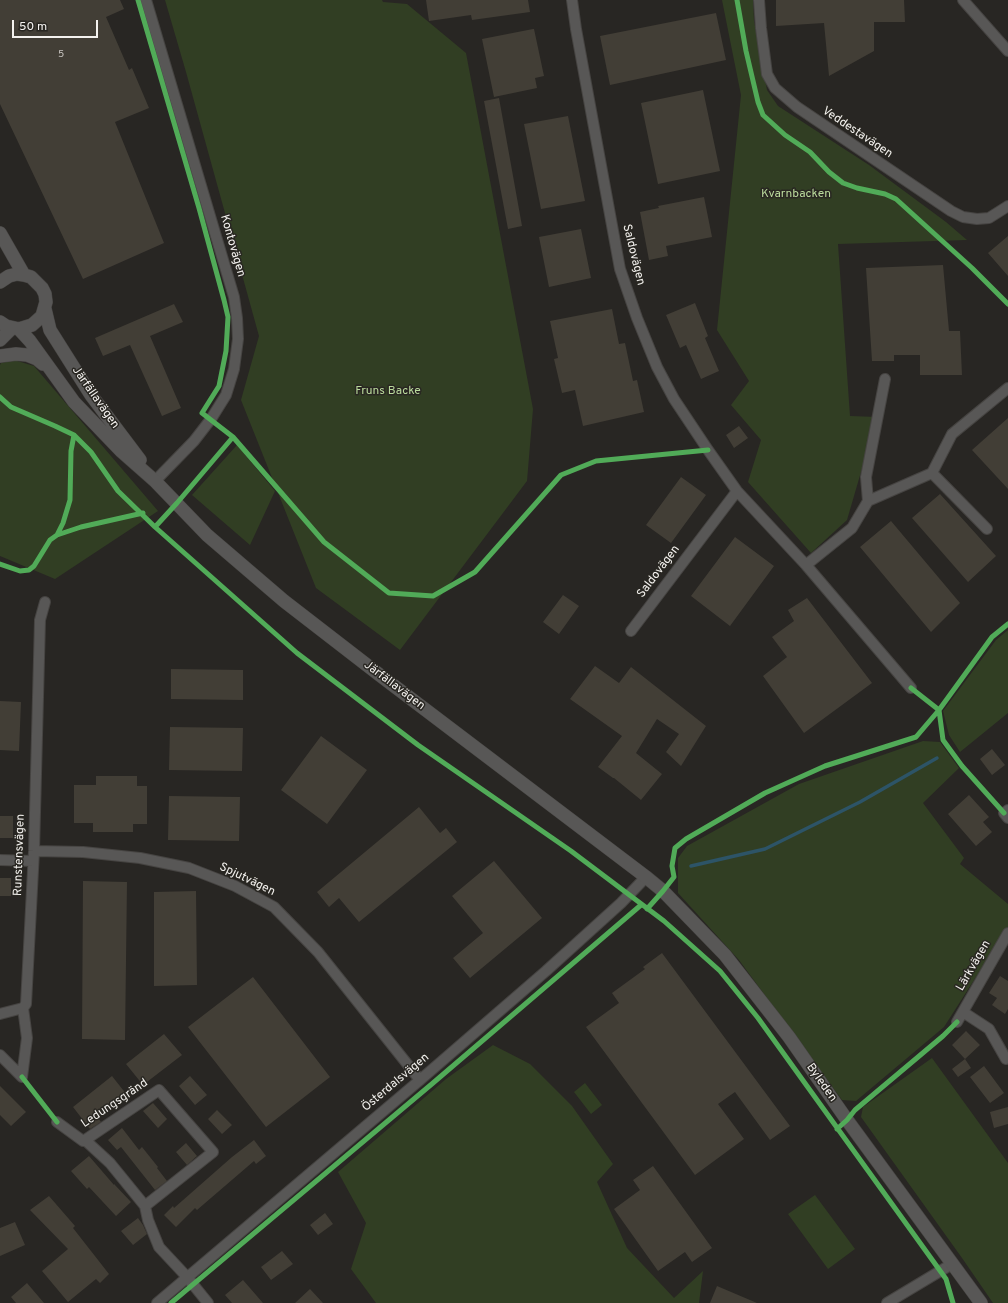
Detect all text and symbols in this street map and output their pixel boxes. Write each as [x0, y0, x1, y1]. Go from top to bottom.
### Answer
scale bar [14, 12, 100, 38]
text: 50 m [19, 19, 47, 35]
house number: 5 [58, 49, 64, 61]
street label: Veddestavägen [819, 104, 895, 162]
park label: Kvarnbacken [761, 188, 831, 202]
street label: Kontovägen [216, 213, 248, 279]
street label: Saldovägen [618, 223, 648, 287]
street label: Järfällavägen [68, 364, 122, 432]
park label: Fruns Backe [355, 385, 421, 399]
street label: Saldovägen [635, 543, 683, 601]
street label: Järfällavägen [361, 658, 427, 714]
street label: Runstensvägen [11, 814, 29, 896]
street label: Spjutvägen [217, 860, 277, 900]
street label: Lärkvägen [954, 938, 994, 994]
street label: Österdalsvägen [360, 1051, 432, 1115]
street label: Byleden [803, 1061, 839, 1105]
street label: Ledungsgränd [79, 1076, 151, 1132]

